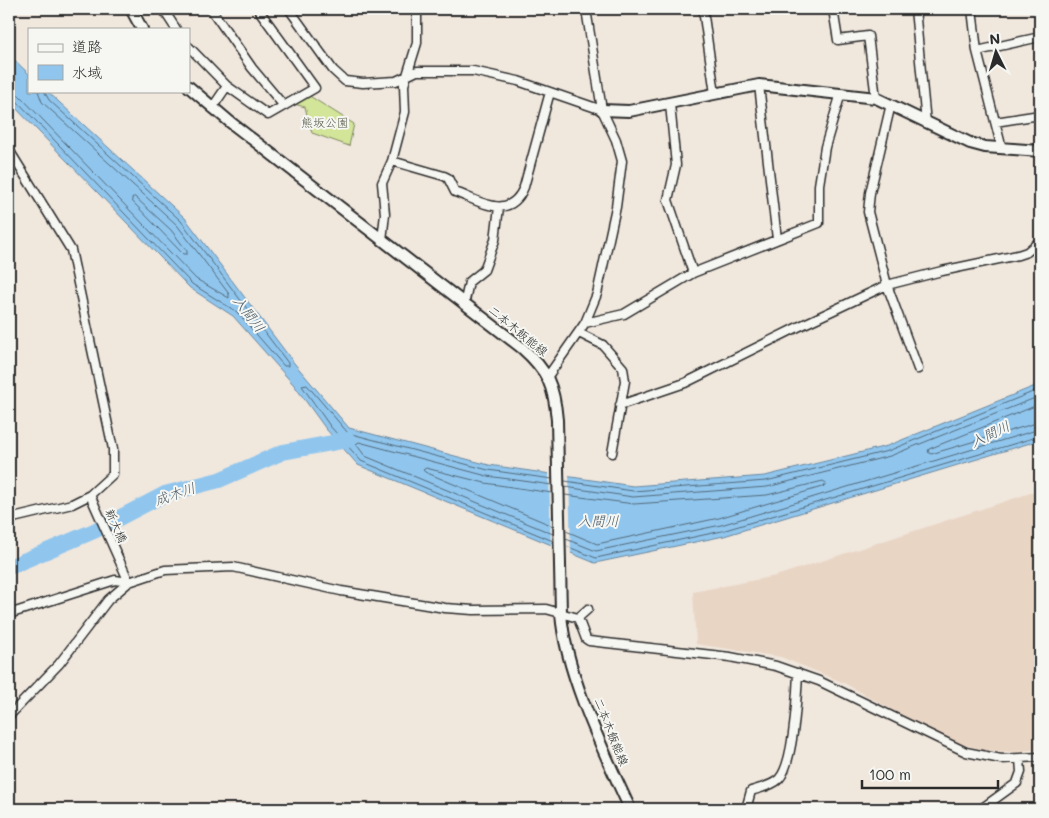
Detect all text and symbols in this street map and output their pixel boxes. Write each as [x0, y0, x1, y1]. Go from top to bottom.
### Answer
legend [28, 28, 190, 92]
north arrow [972, 28, 1022, 78]
text: N [989, 29, 1001, 48]
text: 道路 [72, 36, 102, 56]
text: 水域 [72, 62, 102, 82]
park label: 熊坂公園 [301, 114, 349, 130]
water label: 入間川 [229, 291, 270, 336]
street label: 二本木飯能線 [486, 301, 552, 359]
water label: 入間川 [967, 416, 1013, 451]
water label: 成木川 [152, 478, 198, 509]
street label: 新大橋 [102, 506, 132, 545]
water label: 入間川 [577, 511, 619, 530]
street label: 二本木飯能線 [591, 695, 633, 768]
scale bar [862, 758, 998, 790]
text: 100 m [869, 764, 911, 784]

